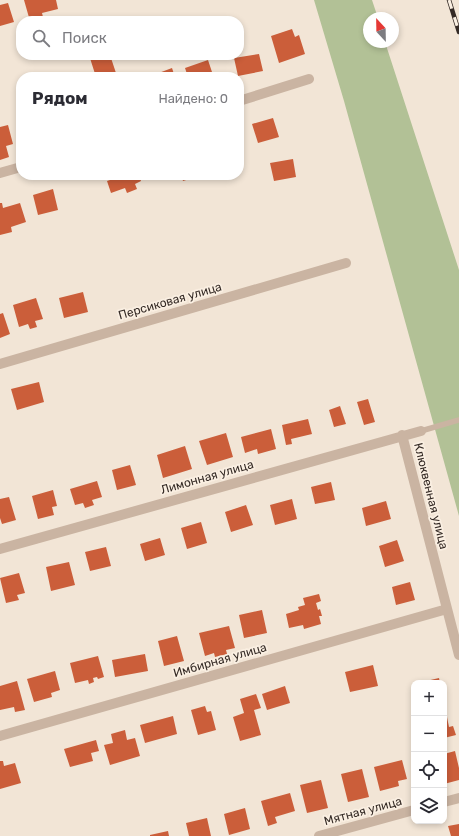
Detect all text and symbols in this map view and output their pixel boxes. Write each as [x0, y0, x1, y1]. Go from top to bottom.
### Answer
north arrow [363, 12, 399, 48]
search box [16, 16, 244, 60]
icon: search [30, 27, 52, 49]
text: Поиск [62, 29, 107, 47]
text: Рядом [32, 88, 88, 108]
text: Найдено: 0 [158, 91, 228, 106]
street label: Персиковая улица [117, 280, 223, 322]
street label: Клюквенная улица [411, 441, 451, 551]
street label: Лимонная улица [159, 457, 255, 497]
street label: Имбирная улица [172, 640, 268, 680]
map controls [411, 680, 447, 824]
button: + [411, 680, 447, 716]
button: − [411, 716, 447, 752]
button: locate [411, 752, 447, 788]
button: layers [411, 788, 447, 824]
street label: Мятная улица [322, 794, 404, 828]

